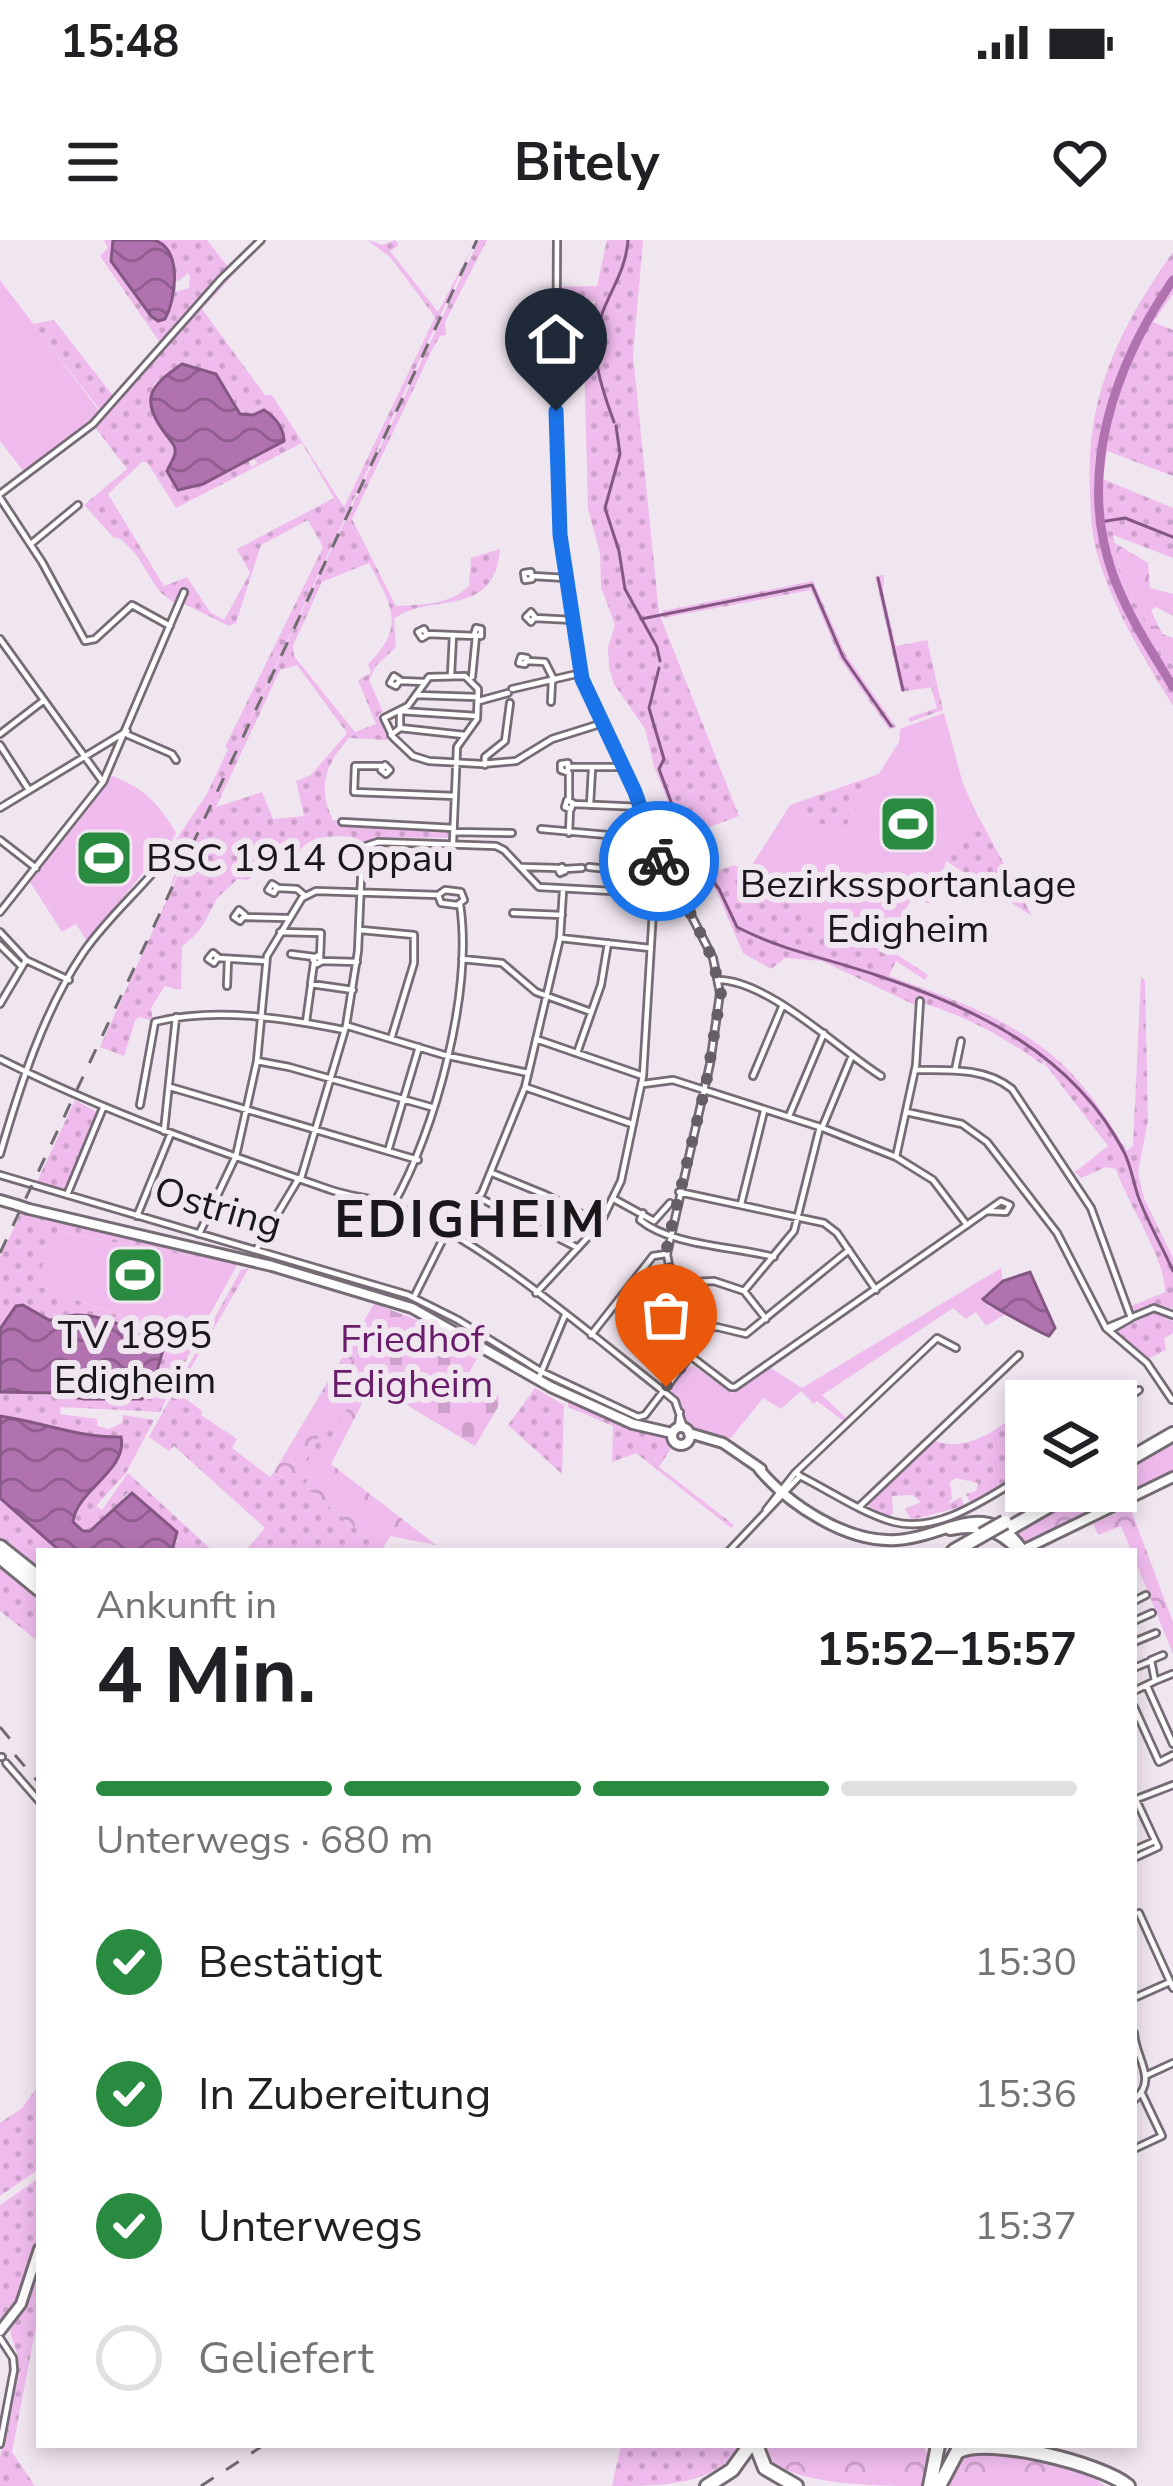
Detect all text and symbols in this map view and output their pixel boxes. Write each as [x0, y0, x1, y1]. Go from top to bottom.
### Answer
text: 15:48 [60, 12, 179, 73]
text: Bitely [514, 125, 659, 199]
icon: menu [60, 129, 126, 195]
icon: heart [1047, 129, 1113, 195]
pin [505, 288, 607, 411]
icon: home [523, 306, 589, 372]
sports icon: Bezirkssportanlage Edigheim [877, 793, 939, 855]
courier [599, 801, 719, 921]
sports icon: BSC 1914 Oppau [73, 827, 135, 889]
icon: bike [626, 828, 692, 894]
place label: BSC 1914 Oppau [146, 832, 454, 885]
place label: Bezirkssportanlage Edigheim [740, 858, 1076, 956]
street label: Ostring [148, 1165, 288, 1251]
district label: EDIGHEIM [334, 1185, 608, 1255]
sports icon: TV 1895 Edigheim [104, 1244, 166, 1306]
pin [615, 1264, 717, 1387]
icon: bag [633, 1282, 699, 1348]
place label: TV 1895 Edigheim [54, 1309, 216, 1407]
park label: Friedhof Edigheim [331, 1313, 493, 1411]
map controls [1005, 1380, 1137, 1512]
button: layers [1005, 1380, 1137, 1512]
text: Ankunft in [96, 1579, 277, 1632]
text: 15:52–15:57 [816, 1620, 1077, 1681]
text: 4 Min. [96, 1623, 316, 1730]
text: Unterwegs · 680 m [96, 1814, 433, 1867]
icon: check [96, 1929, 162, 1995]
text: Bestätigt [198, 1932, 382, 1993]
text: 15:30 [975, 1936, 1077, 1989]
icon: check [96, 2061, 162, 2127]
text: In Zubereitung [198, 2064, 491, 2125]
text: 15:36 [975, 2068, 1077, 2121]
icon: check [96, 2193, 162, 2259]
text: Unterwegs [198, 2196, 423, 2257]
text: 15:37 [975, 2200, 1077, 2253]
text: Geliefert [198, 2328, 374, 2389]

